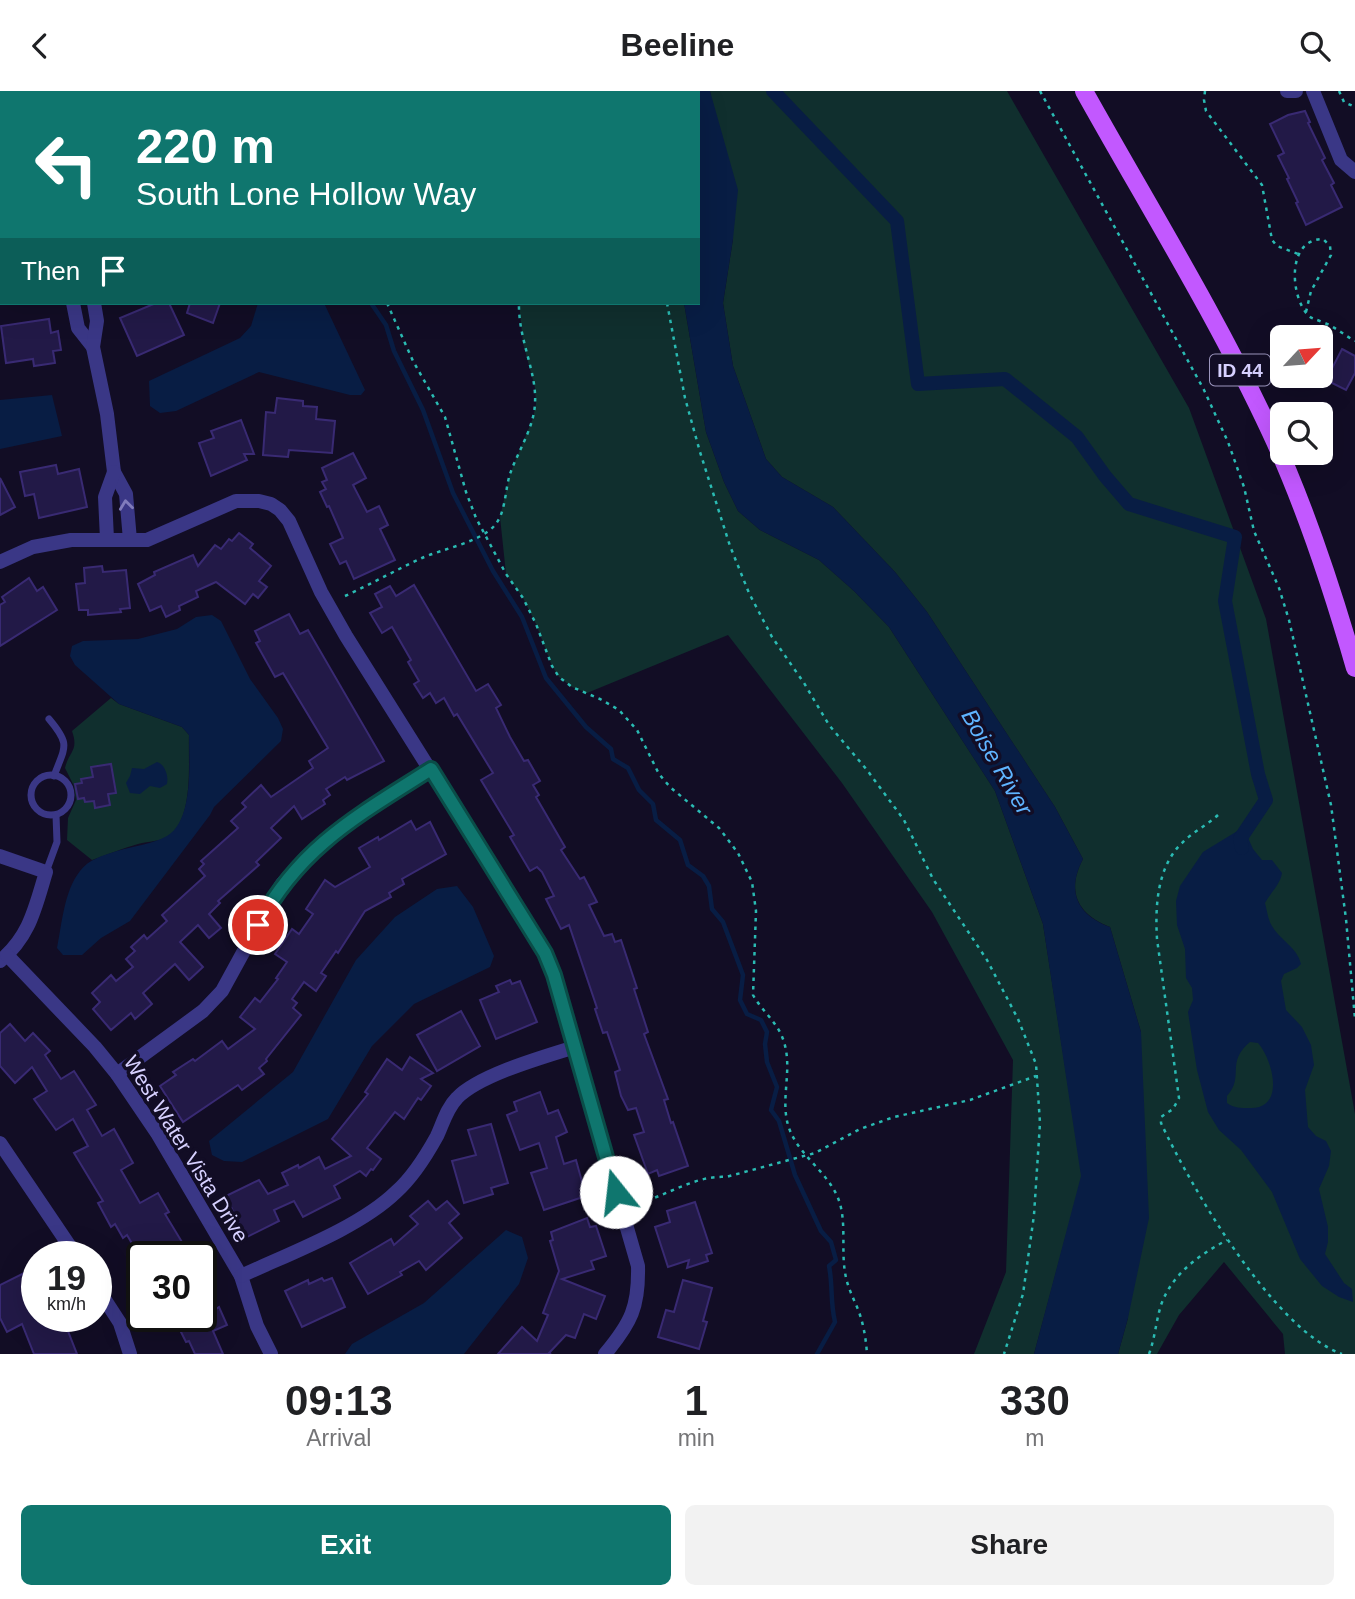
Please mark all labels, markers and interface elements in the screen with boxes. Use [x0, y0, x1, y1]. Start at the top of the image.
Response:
icon: back [21, 27, 59, 65]
text: Beeline [621, 27, 734, 63]
icon: search [1296, 27, 1334, 65]
icon: left [21, 119, 112, 210]
text: 220 m [136, 119, 275, 173]
text: South Lone Hollow Way [136, 176, 476, 212]
icon: arrive [94, 252, 132, 290]
text: Then [21, 256, 80, 286]
north arrow [1270, 325, 1334, 389]
map controls [1270, 325, 1333, 465]
road number: ID 44 [1210, 355, 1270, 385]
button: search [1270, 402, 1333, 465]
one-way arrow [119, 499, 134, 511]
water label: Boise River [956, 705, 1038, 821]
pin [228, 895, 288, 955]
icon: arrive [239, 906, 277, 944]
street label: West Water Vista Drive [120, 1051, 253, 1246]
position arrow [579, 1155, 653, 1229]
speed limit sign: 30 [126, 1241, 217, 1332]
text: 19 [47, 1258, 86, 1297]
text: km/h [47, 1294, 86, 1314]
text: 09:13 [285, 1377, 393, 1424]
text: 1 [684, 1377, 708, 1424]
text: 330 [1000, 1377, 1070, 1424]
text: Arrival [306, 1425, 371, 1451]
text: min [678, 1425, 715, 1451]
text: m [1025, 1425, 1044, 1451]
button: Exit [21, 1505, 671, 1585]
button: Share [685, 1505, 1334, 1585]

